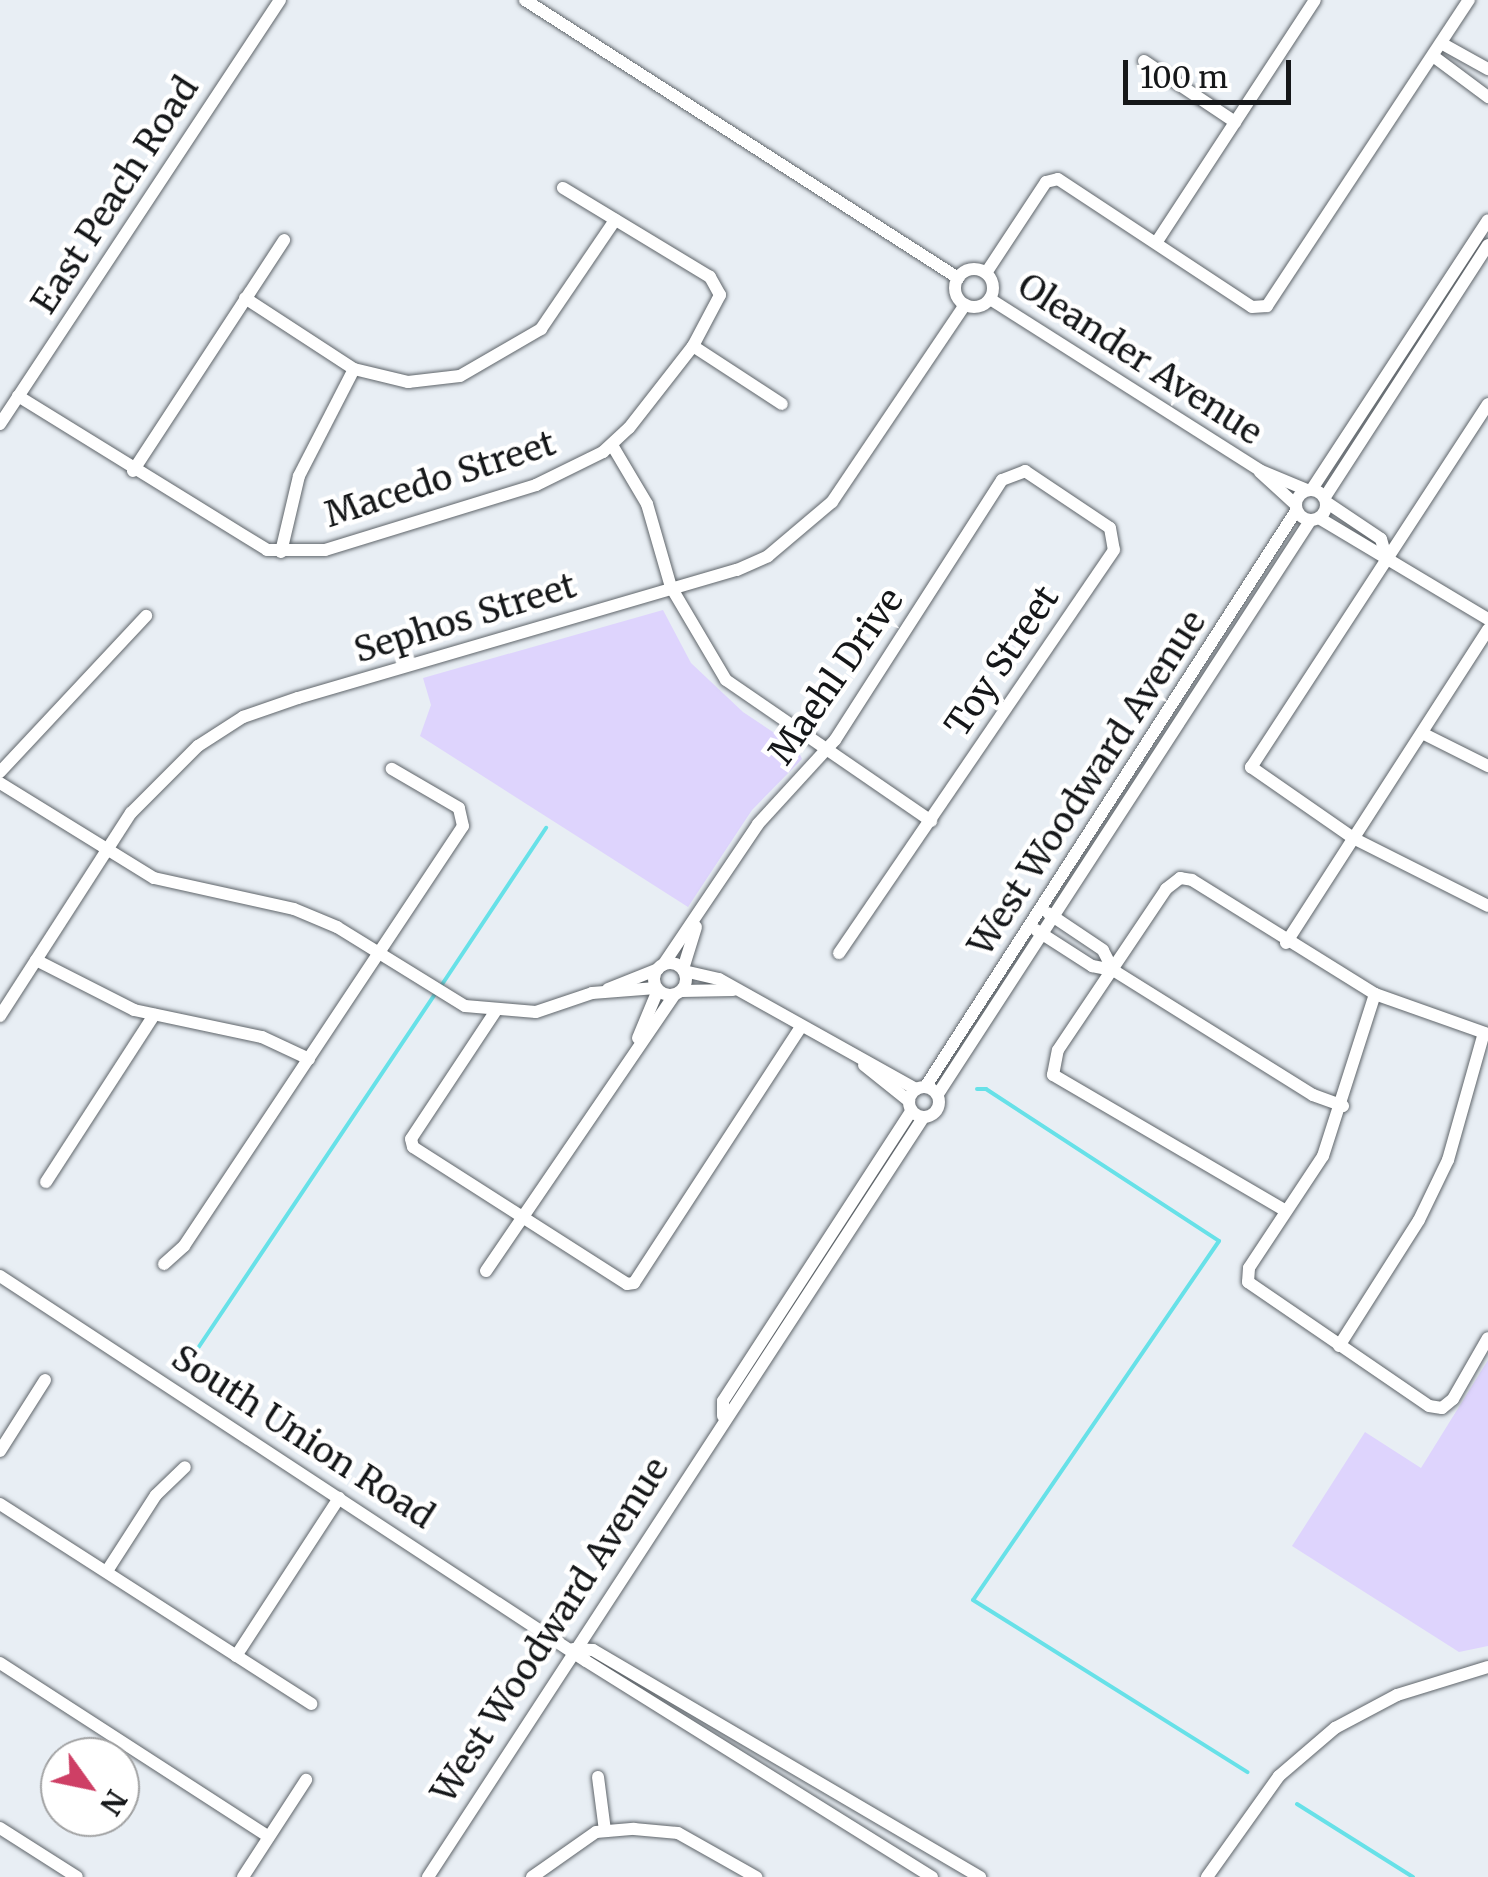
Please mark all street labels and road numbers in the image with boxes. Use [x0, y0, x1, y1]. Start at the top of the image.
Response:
street label: East Peach Road [23, 69, 207, 321]
street label: Oleander Avenue [1010, 264, 1270, 454]
street label: Macedo Street [319, 422, 561, 536]
street label: Sephos Street [349, 564, 581, 672]
street label: Toy Street [937, 578, 1067, 744]
street label: Maehl Drive [760, 580, 912, 772]
street label: West Woodward Avenue [960, 603, 1214, 963]
street label: South Union Road [164, 1336, 442, 1538]
street label: West Woodward Avenue [423, 1450, 677, 1810]

